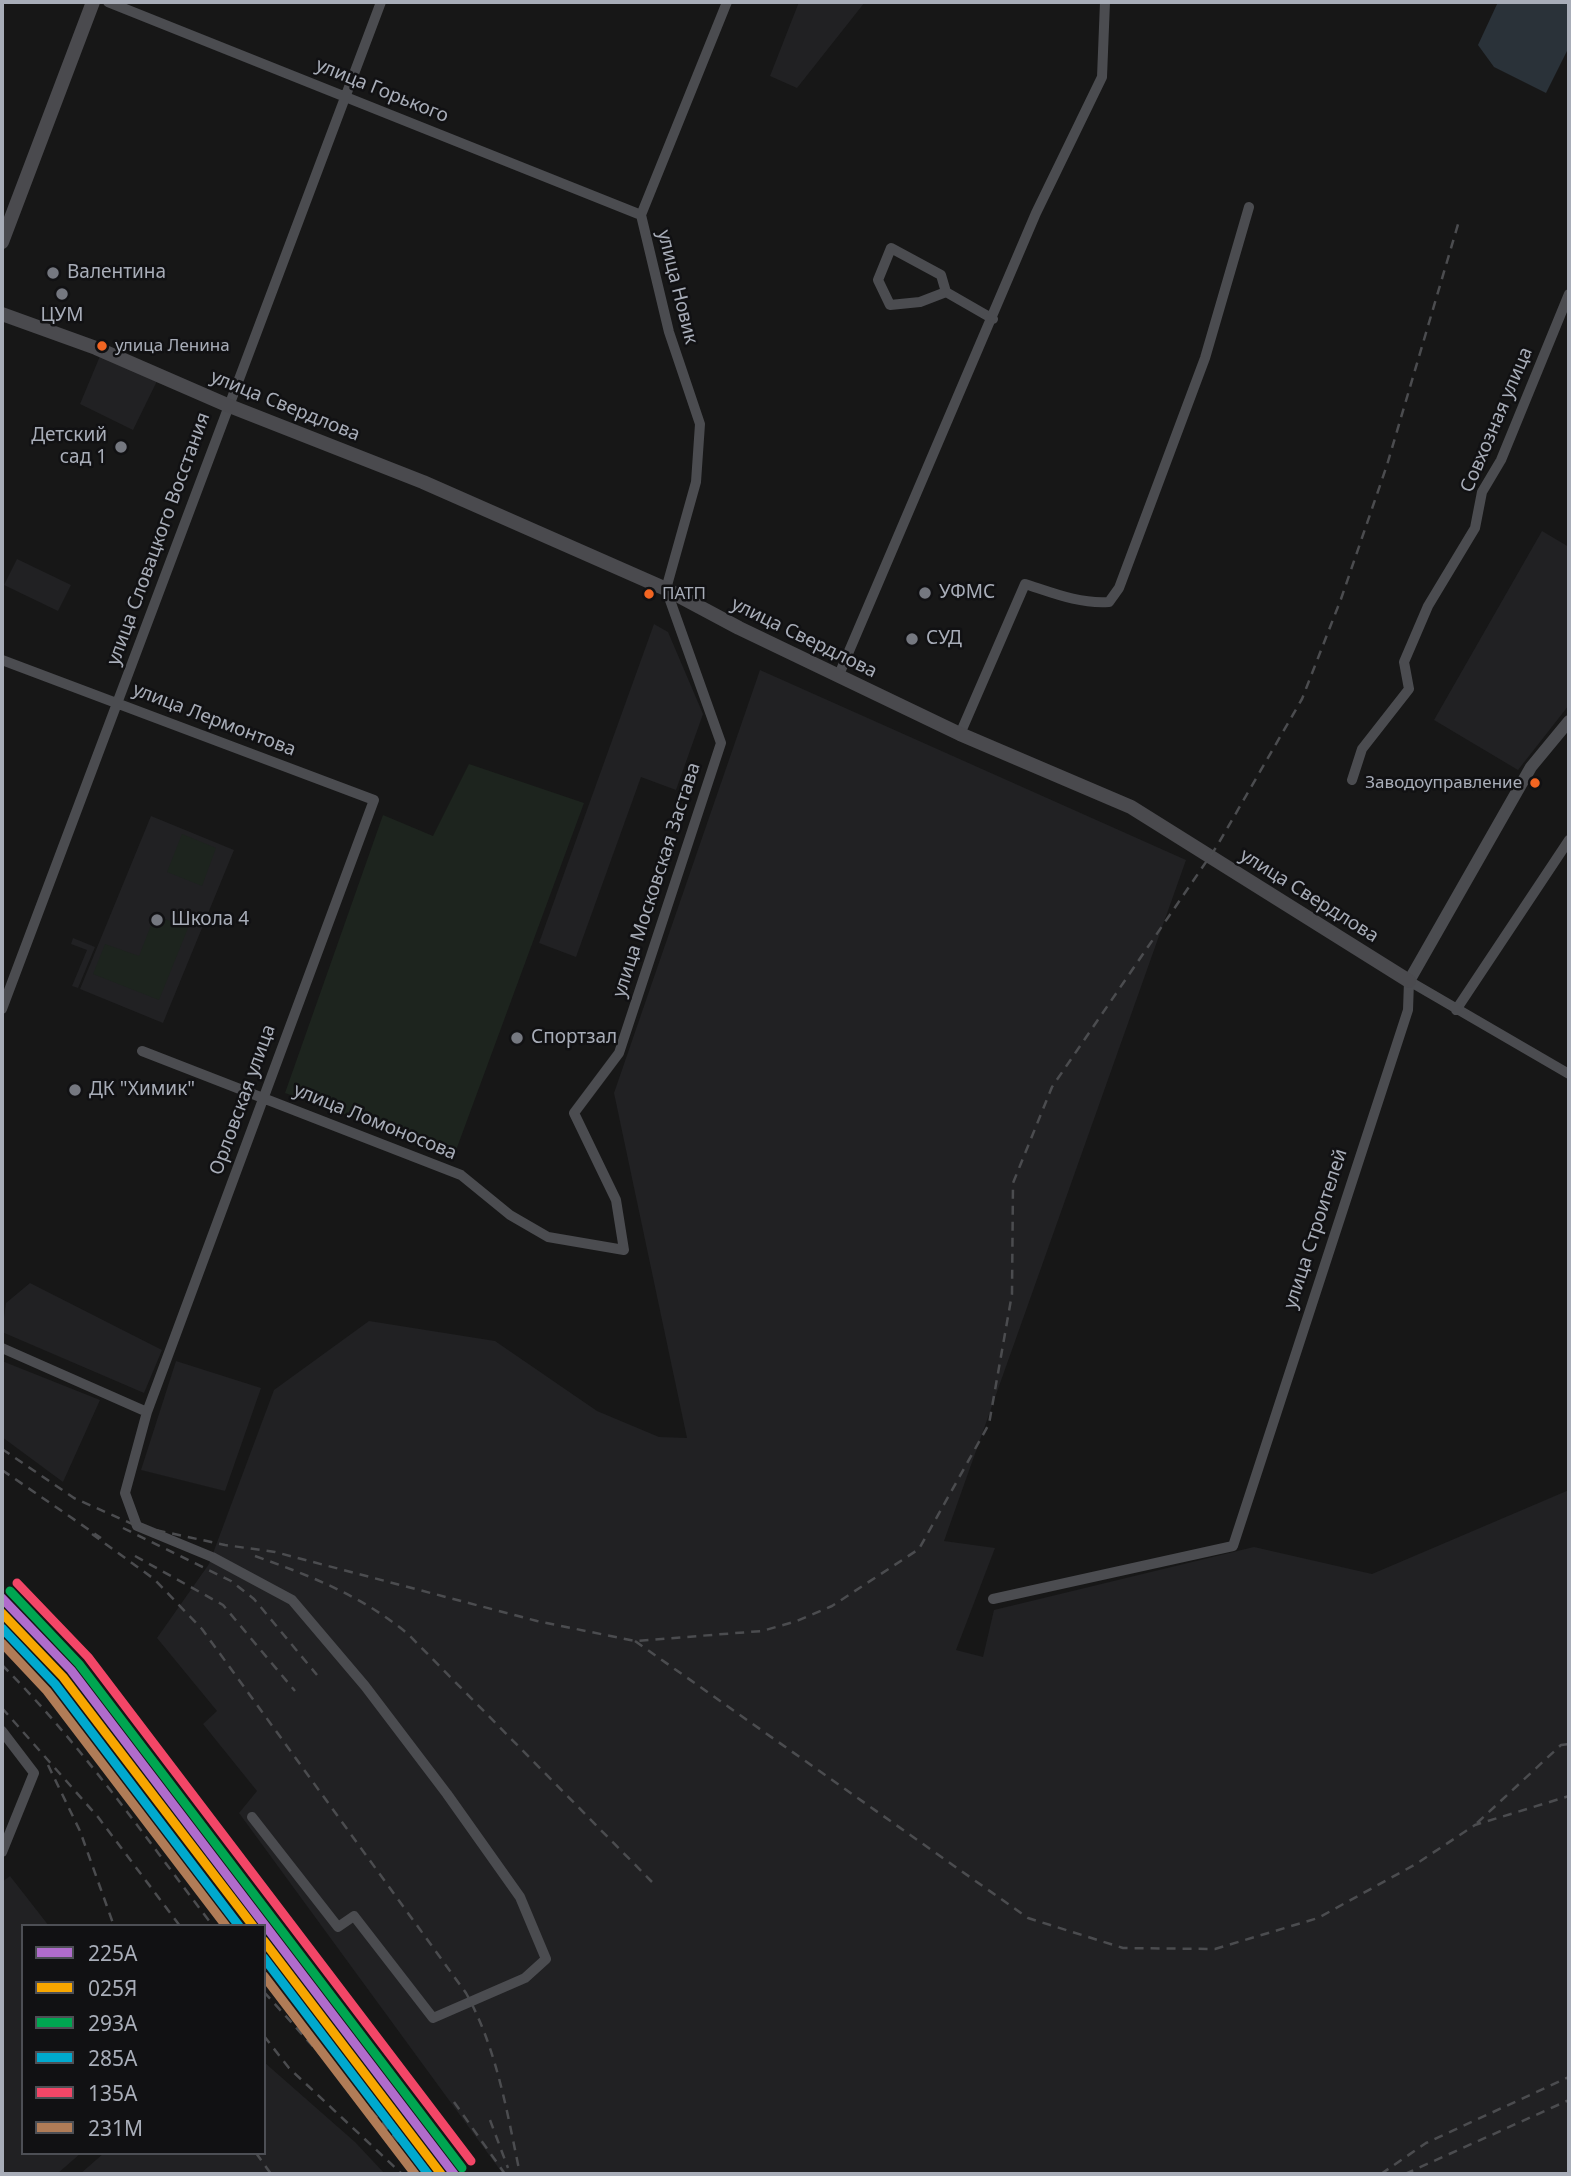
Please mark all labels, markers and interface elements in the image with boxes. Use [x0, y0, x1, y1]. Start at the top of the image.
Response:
street label: улица Горького [312, 54, 452, 128]
street label: улица Новик [652, 228, 702, 346]
place label: Валентина [67, 262, 166, 284]
marker: Валентина [45, 265, 61, 281]
marker: ЦУМ [54, 286, 70, 302]
place label: ЦУМ [41, 305, 83, 327]
place label: улица Ленина [115, 336, 230, 356]
marker: улица Ленина [95, 339, 109, 353]
street label: Совхозная улица [1456, 344, 1538, 496]
street label: улица Свердлова [207, 366, 363, 446]
street label: улица Словацкого Восстания [103, 409, 215, 669]
place label: Детский сад 1 [31, 425, 107, 469]
marker: Детский сад 1 [113, 439, 129, 455]
place label: УФМС [939, 582, 995, 604]
place label: ПАТП [662, 584, 706, 604]
marker: УФМС [917, 585, 933, 601]
marker: ПАТП [642, 587, 656, 601]
street label: улица Свердлова [727, 593, 881, 683]
place label: СУД [926, 628, 962, 650]
marker: СУД [904, 631, 920, 647]
street label: улица Лермонтова [129, 678, 299, 762]
street label: улица Московская Застава [608, 760, 706, 1000]
place label: Заводоуправление [1365, 773, 1522, 793]
marker: Заводоуправление [1528, 776, 1542, 790]
street label: улица Свердлова [1235, 844, 1383, 948]
place label: Школа 4 [171, 909, 249, 931]
marker: Школа 4 [149, 912, 165, 928]
street label: Орловская улица [205, 1022, 281, 1178]
place label: Спортзал [531, 1027, 617, 1049]
marker: Спортзал [509, 1030, 525, 1046]
place label: ДК "Химик" [89, 1079, 195, 1101]
street label: улица Ломоносова [290, 1079, 460, 1165]
marker: ДК "Химик" [67, 1082, 83, 1098]
street label: улица Строителей [1279, 1146, 1353, 1312]
legend [21, 1924, 266, 2155]
text: 225А [88, 1939, 137, 1967]
text: 025Я [88, 1974, 137, 2002]
text: 293А [88, 2009, 137, 2037]
text: 285А [88, 2044, 137, 2072]
text: 135А [88, 2079, 137, 2107]
text: 231М [88, 2114, 143, 2142]

